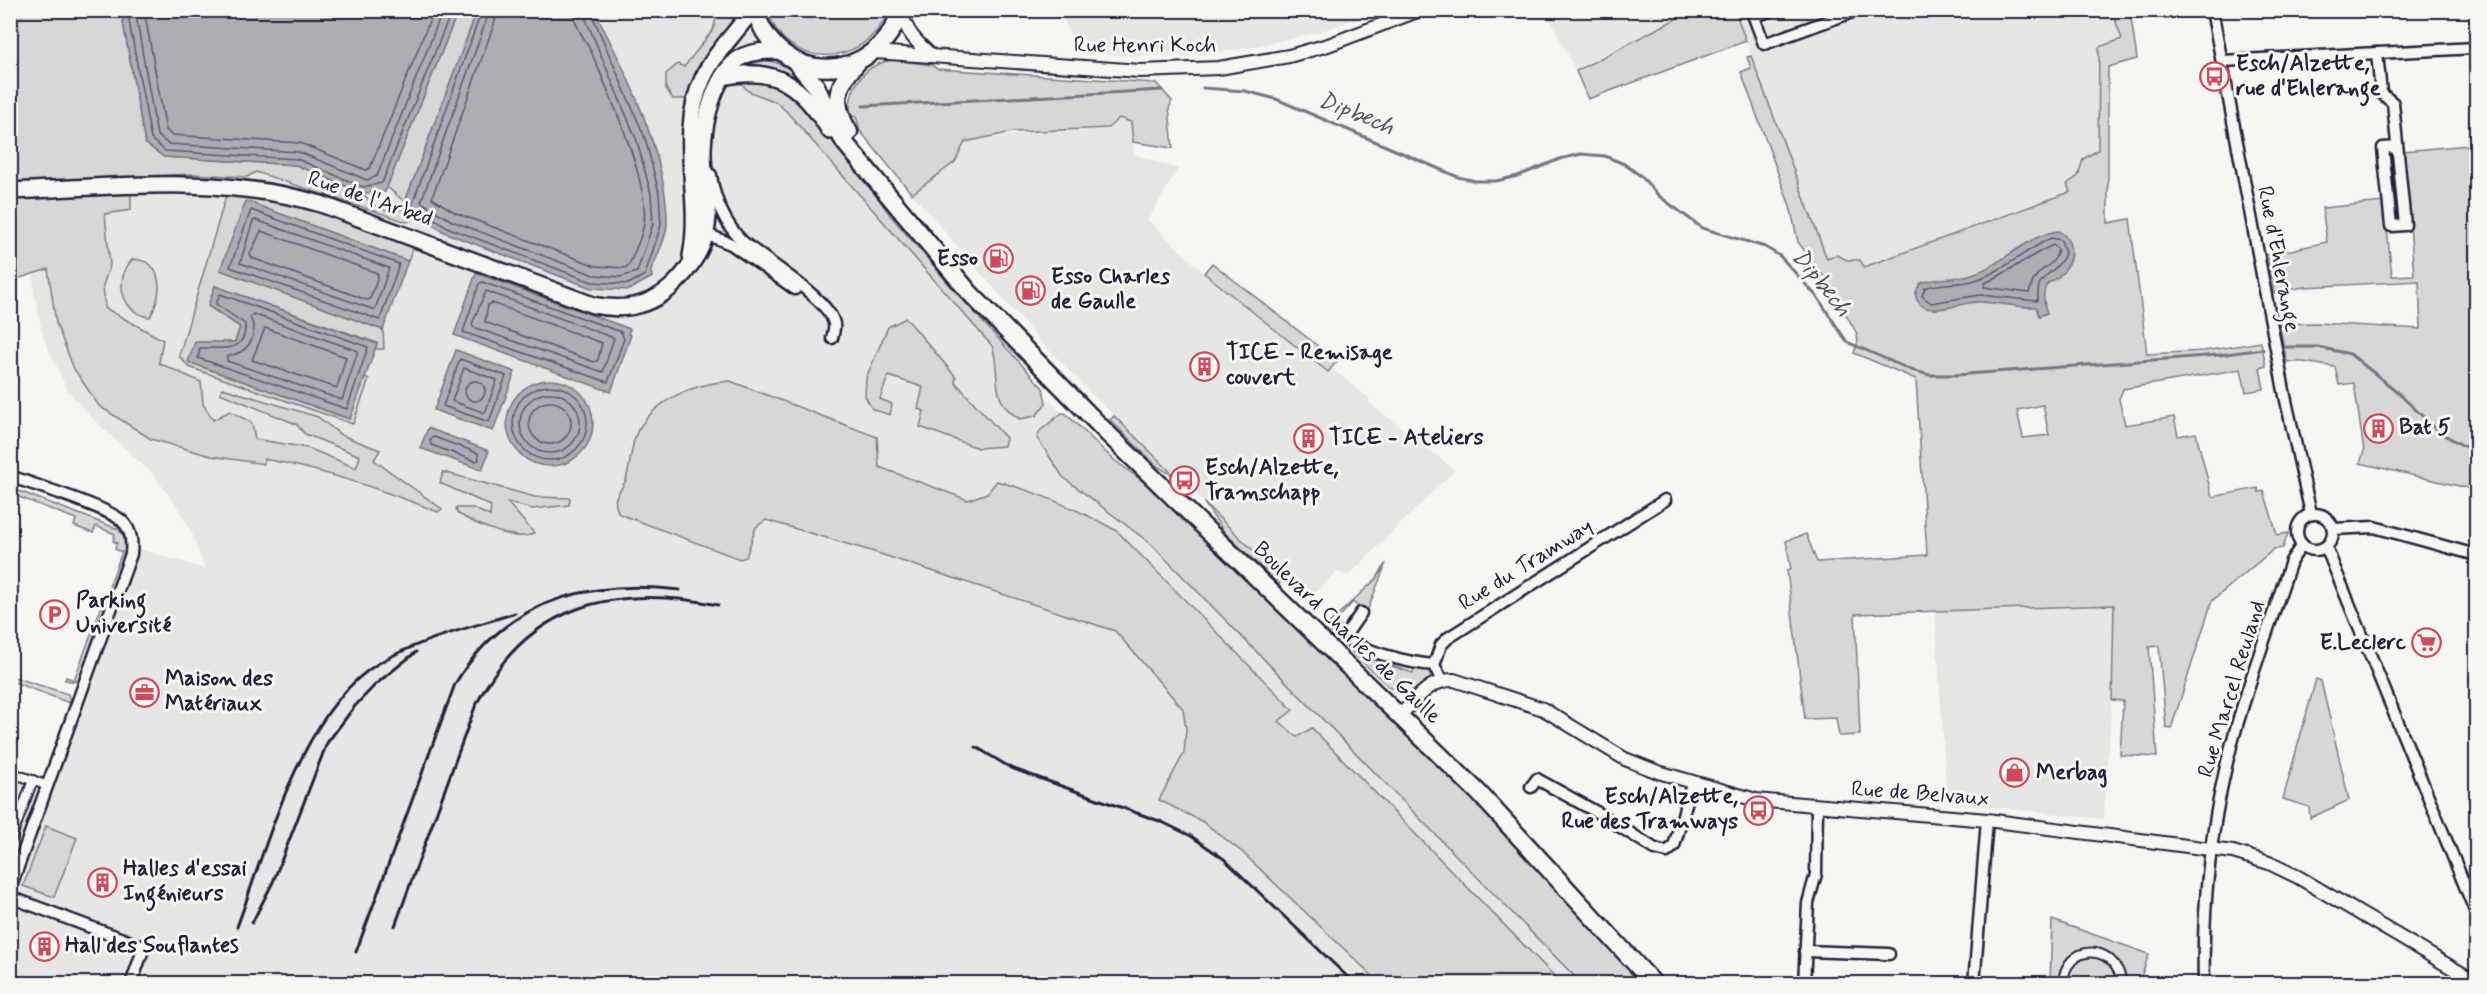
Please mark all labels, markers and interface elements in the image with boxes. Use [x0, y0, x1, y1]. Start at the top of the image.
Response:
street label: Rue Henri Koch [1074, 32, 1216, 60]
place label: Esch/Alzette, rue d'Ehlerange [2236, 50, 2381, 107]
bus stop icon: Esch/Alzette, rue d'Ehlerange [2199, 61, 2231, 93]
water label: Dipbech [1313, 85, 1399, 143]
street label: Rue de l'Arbed [304, 165, 436, 233]
street label: Rue d'Ehlerange [2247, 184, 2306, 335]
water label: Dipbech [1784, 242, 1858, 324]
fuel station icon: Esso [983, 243, 1015, 275]
place label: Esso [937, 245, 978, 273]
place label: Esso Charles de Gaulle [1051, 263, 1170, 316]
fuel station icon: Esso Charles de Gaulle [1014, 274, 1046, 306]
place label: TICE - Remisage couvert [1226, 339, 1393, 392]
building icon: TICE - Remisage couvert [1189, 350, 1221, 382]
building icon: Bat 5 [2362, 412, 2394, 444]
place label: Bat 5 [2399, 414, 2451, 442]
building icon: TICE - Ateliers [1292, 422, 1324, 454]
place label: TICE - Ateliers [1329, 424, 1484, 452]
place label: Esch/Alzette, Tramschapp [1205, 454, 1339, 507]
bus stop icon: Esch/Alzette, Tramschapp [1168, 465, 1200, 497]
street label: Rue du Tramway [1454, 513, 1598, 617]
street label: Boulevard Charles de Gaulle [1247, 536, 1447, 730]
place label: Parking Université [76, 587, 171, 640]
street label: Rue Marcel Reuland [2192, 597, 2272, 781]
parking icon: Parking Université [39, 598, 71, 630]
supermarket icon: E.Leclerc [2411, 627, 2443, 659]
place label: E.Leclerc [2320, 629, 2407, 657]
place label: Maison des Matériaux [165, 665, 273, 718]
office icon: Maison des Matériaux [128, 676, 160, 708]
shop icon: Merbag [1999, 757, 2031, 789]
place label: Merbag [2036, 759, 2107, 788]
street label: Rue de Belvaux [1850, 775, 1990, 813]
place label: Esch/Alzette, Rue des Tramways [1562, 783, 1738, 837]
bus stop icon: Esch/Alzette, Rue des Tramways [1743, 794, 1775, 826]
place label: Halles d'essai Ingénieurs [123, 855, 247, 912]
building icon: Halles d'essai Ingénieurs [86, 866, 118, 898]
building icon: Hall des Souflantes [28, 930, 60, 962]
place label: Hall des Souflantes [65, 932, 239, 960]

